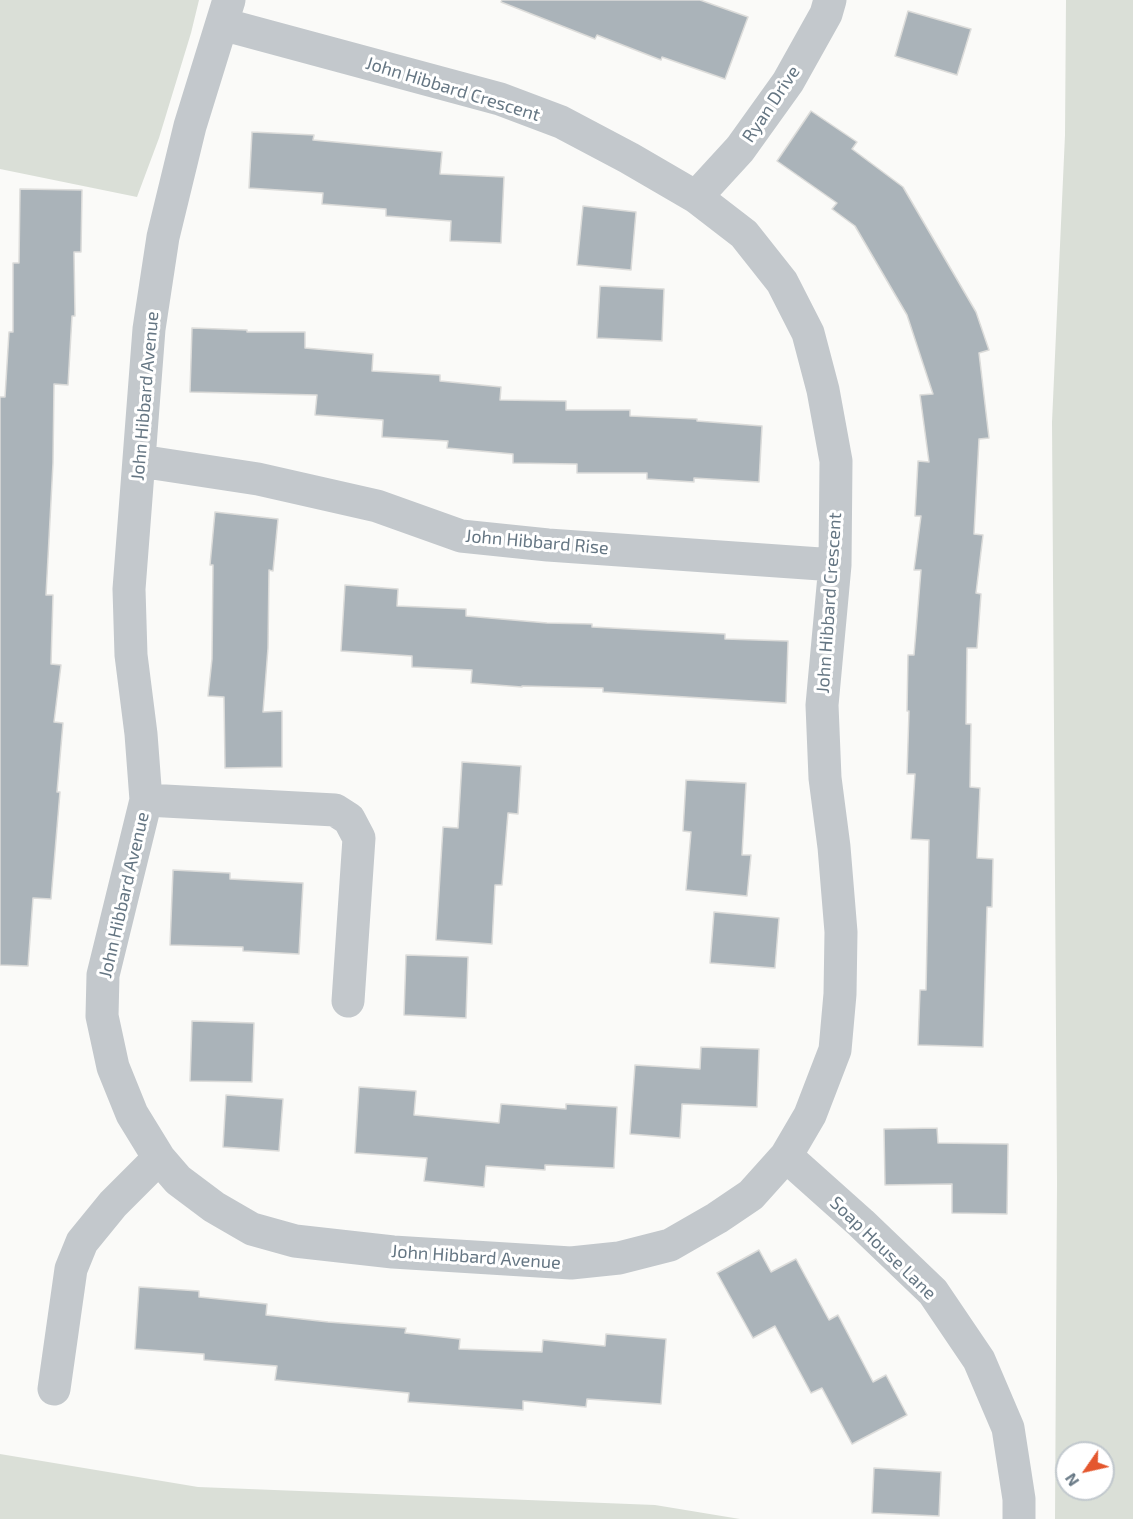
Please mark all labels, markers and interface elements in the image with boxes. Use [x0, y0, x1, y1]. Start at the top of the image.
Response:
street label: John Hibbard Crescent [363, 52, 543, 126]
street label: Ryan Drive [738, 62, 804, 146]
street label: John Hibbard Avenue [127, 310, 163, 482]
street label: John Hibbard Crescent [812, 512, 846, 694]
street label: John Hibbard Rise [464, 525, 610, 559]
street label: John Hibbard Avenue [94, 810, 154, 980]
street label: Soap House Lane [825, 1192, 941, 1304]
street label: John Hibbard Avenue [391, 1240, 561, 1274]
north arrow [1055, 1441, 1115, 1501]
text: N [1060, 1470, 1082, 1490]

